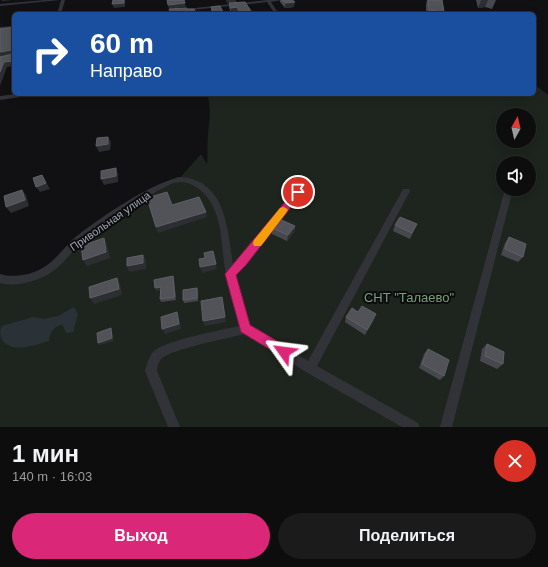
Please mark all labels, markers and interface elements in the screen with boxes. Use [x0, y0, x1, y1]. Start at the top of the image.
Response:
icon: right [24, 28, 76, 80]
text: 60 m [90, 28, 154, 59]
text: Направо [90, 61, 162, 81]
north arrow [496, 108, 536, 148]
map controls [496, 108, 536, 196]
button: sound [496, 156, 536, 196]
pin [281, 175, 315, 209]
icon: arrive [287, 181, 309, 203]
street label: Привольная улица [68, 188, 153, 253]
park label: СНТ "Талаево" [364, 290, 454, 305]
position arrow [263, 331, 305, 373]
text: 1 мин [12, 440, 79, 467]
button: close [494, 440, 536, 482]
text: 140 m · 16:03 [12, 469, 92, 484]
button: Выход [12, 513, 270, 559]
button: Поделиться [278, 513, 536, 559]

